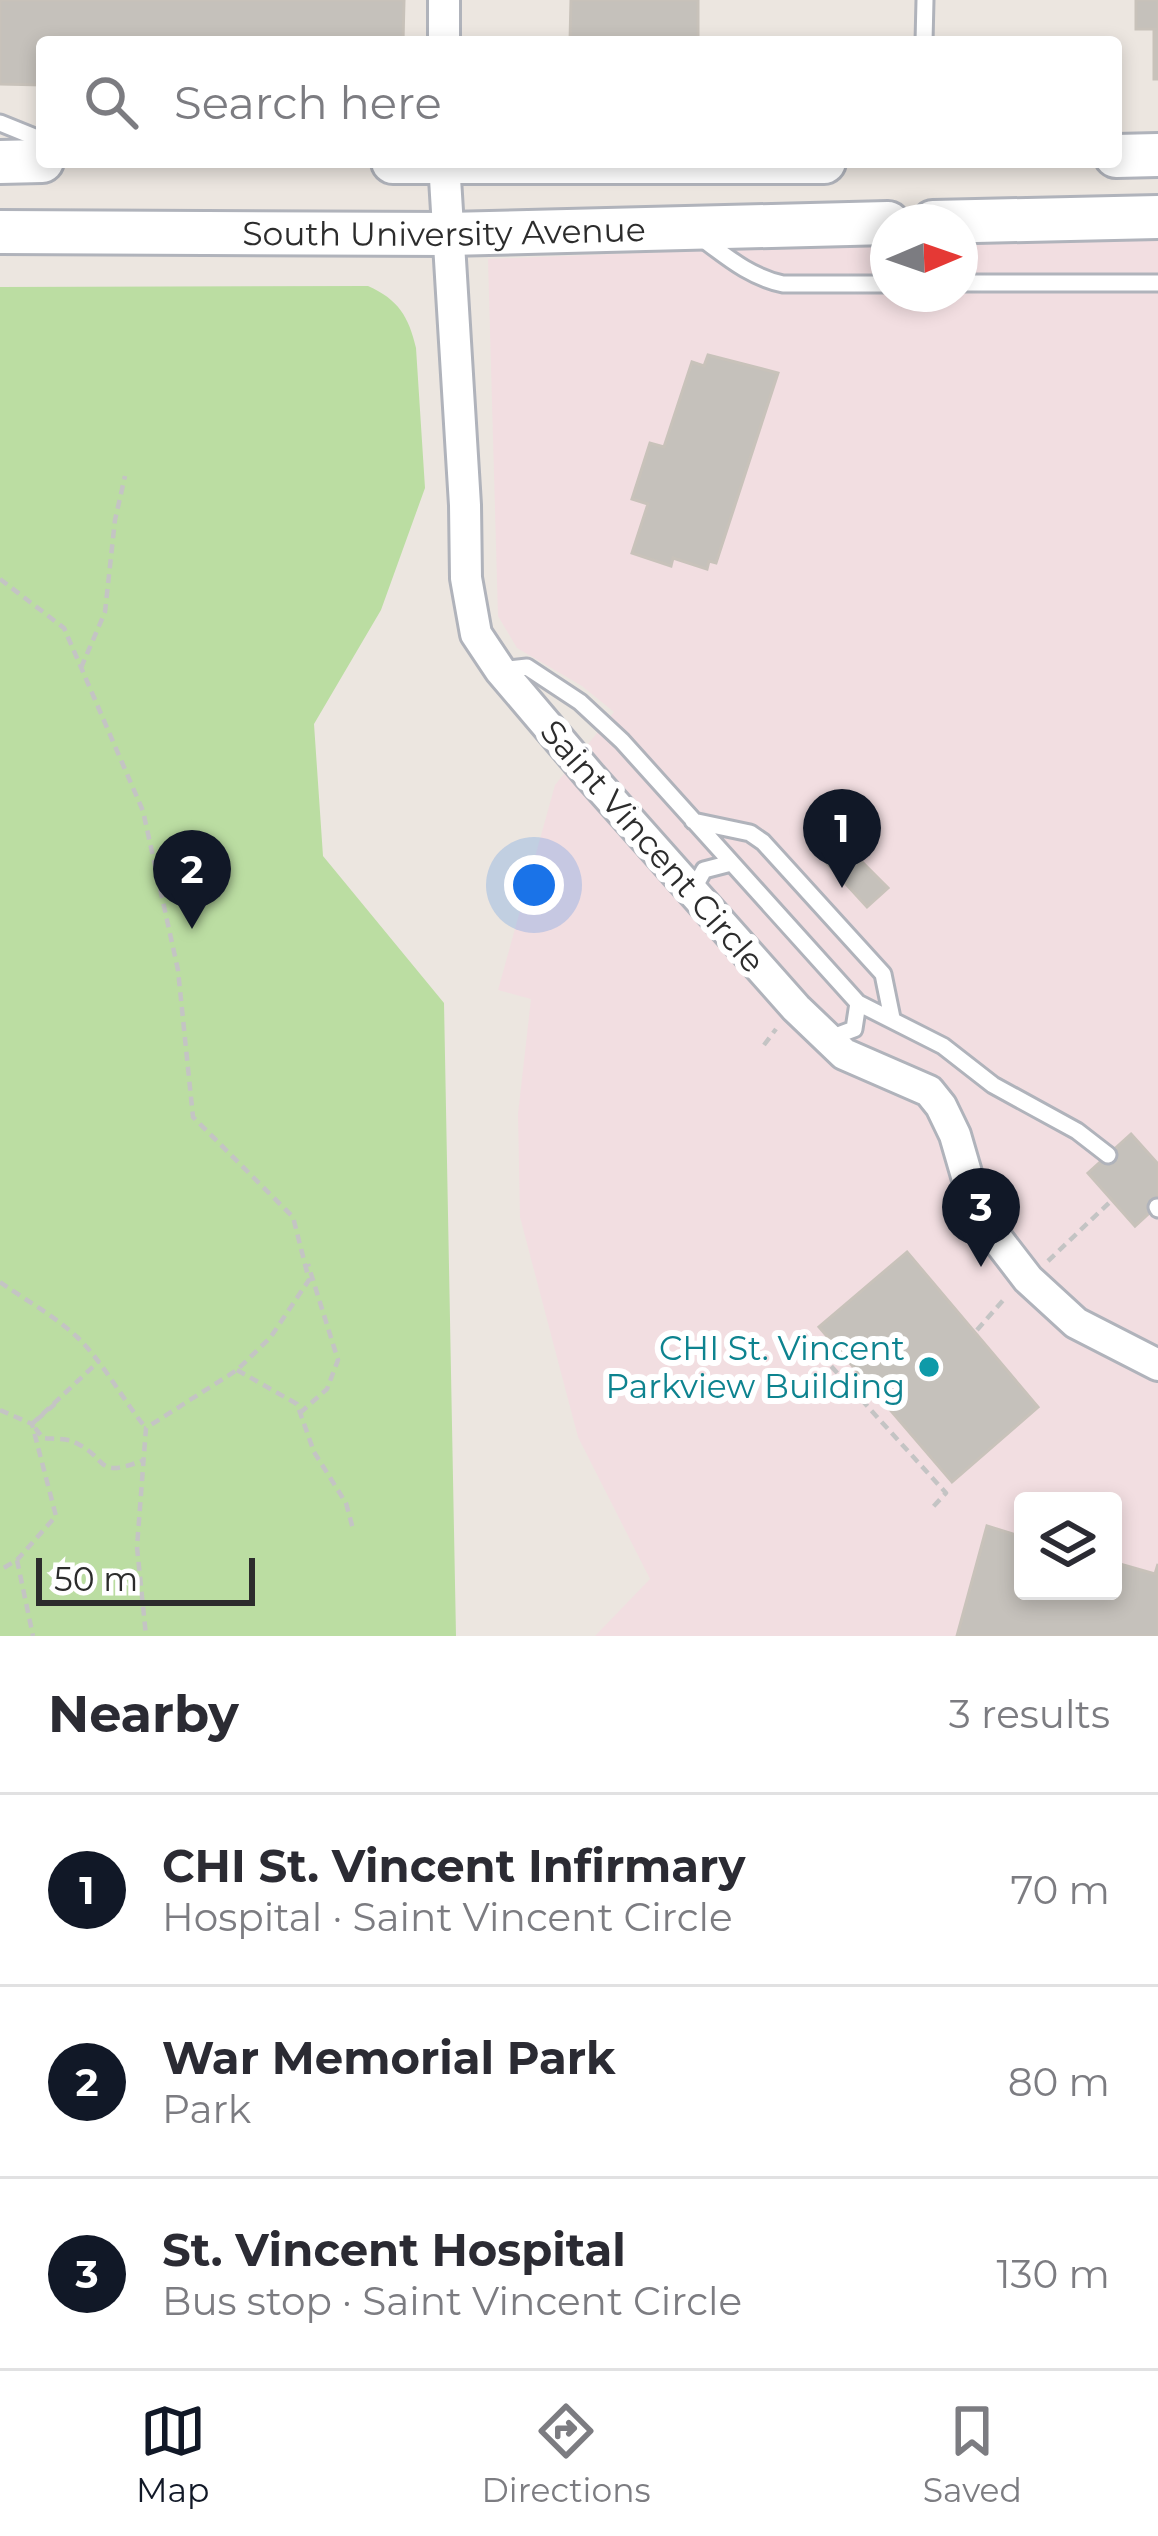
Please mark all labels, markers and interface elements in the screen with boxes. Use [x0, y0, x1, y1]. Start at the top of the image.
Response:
search box [36, 36, 1122, 168]
icon: search [78, 69, 144, 135]
text: Search here [174, 75, 442, 130]
north arrow [870, 204, 978, 312]
street label: South University Avenue [242, 209, 646, 254]
street label: Saint Vincent Circle [532, 712, 774, 980]
pin: 1 [803, 789, 881, 888]
pin: 2 [153, 830, 231, 929]
your location [504, 855, 564, 915]
pin: 3 [942, 1168, 1020, 1267]
place label: CHI St. Vincent Parkview Building [606, 1328, 905, 1406]
marker: CHI St. Vincent Parkview Building [916, 1354, 942, 1380]
map controls [1014, 1492, 1122, 1600]
button: layers [1014, 1492, 1122, 1600]
scale bar [36, 1552, 255, 1605]
text: 50 m [54, 1559, 138, 1599]
text: Nearby [48, 1683, 239, 1745]
text: 3 results [949, 1690, 1110, 1738]
text: CHI St. Vincent Infirmary [162, 1838, 745, 1893]
text: 1 [79, 1866, 95, 1914]
text: 70 m [1010, 1866, 1110, 1914]
text: Hospital · Saint Vincent Circle [162, 1893, 732, 1941]
text: War Memorial Park [162, 2030, 616, 2085]
text: 2 [75, 2058, 99, 2106]
text: 80 m [1008, 2058, 1110, 2106]
text: Park [162, 2085, 251, 2133]
text: St. Vincent Hospital [162, 2222, 626, 2277]
text: 3 [75, 2250, 99, 2298]
text: 130 m [997, 2250, 1110, 2298]
text: Bus stop · Saint Vincent Circle [162, 2277, 742, 2325]
tab: Map [136, 2398, 209, 2510]
tab: Directions [482, 2398, 651, 2510]
tab: Saved [923, 2398, 1022, 2510]

